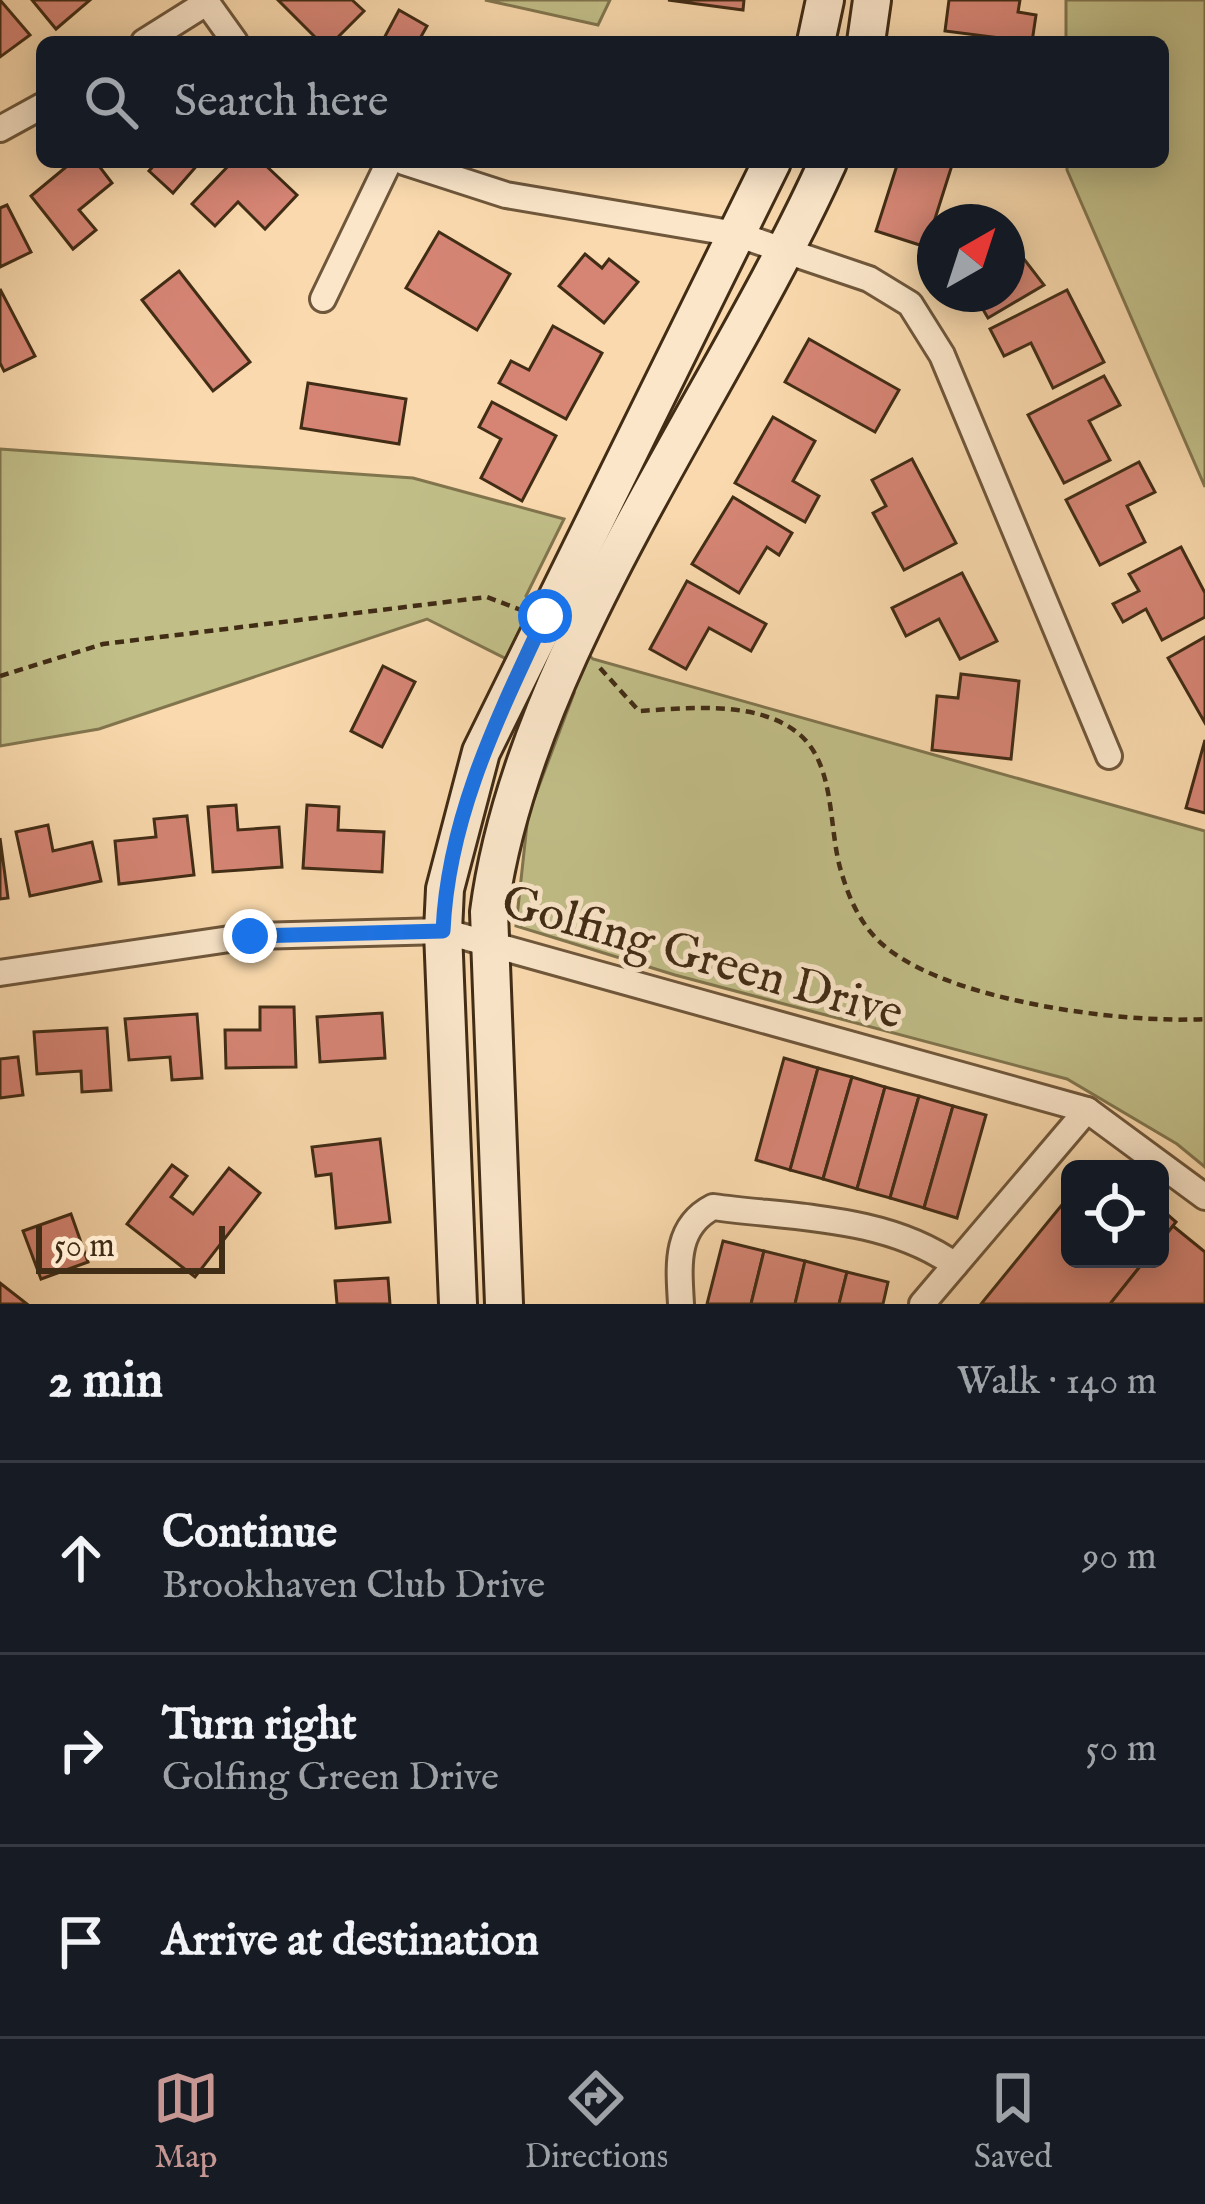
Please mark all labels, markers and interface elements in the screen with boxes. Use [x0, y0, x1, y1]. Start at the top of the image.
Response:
search box [36, 36, 1169, 168]
icon: search [78, 69, 144, 135]
text: Search here [174, 74, 388, 131]
north arrow [917, 204, 1025, 312]
route start [518, 589, 572, 643]
street label: Golfing Green Drive [494, 873, 910, 1045]
route end [223, 909, 277, 963]
map controls [1061, 1160, 1169, 1268]
button: locate [1061, 1160, 1169, 1268]
scale bar [36, 1220, 225, 1273]
text: 50 m [54, 1226, 115, 1268]
text: 2 min [48, 1350, 163, 1415]
text: Walk · 140 m [957, 1358, 1157, 1407]
text: Continue [162, 1505, 337, 1562]
icon: ahead [48, 1525, 114, 1591]
text: 90 m [1082, 1533, 1157, 1582]
text: Brookhaven Club Drive [162, 1562, 545, 1611]
text: Turn right [162, 1697, 357, 1754]
icon: right [48, 1717, 114, 1783]
text: 50 m [1085, 1725, 1157, 1774]
text: Golfing Green Drive [162, 1754, 499, 1803]
icon: arrive [48, 1909, 114, 1975]
text: Arrive at destination [162, 1913, 539, 1970]
tab: Map [153, 2065, 219, 2179]
tab: Directions [525, 2065, 668, 2179]
tab: Saved [974, 2065, 1052, 2179]

